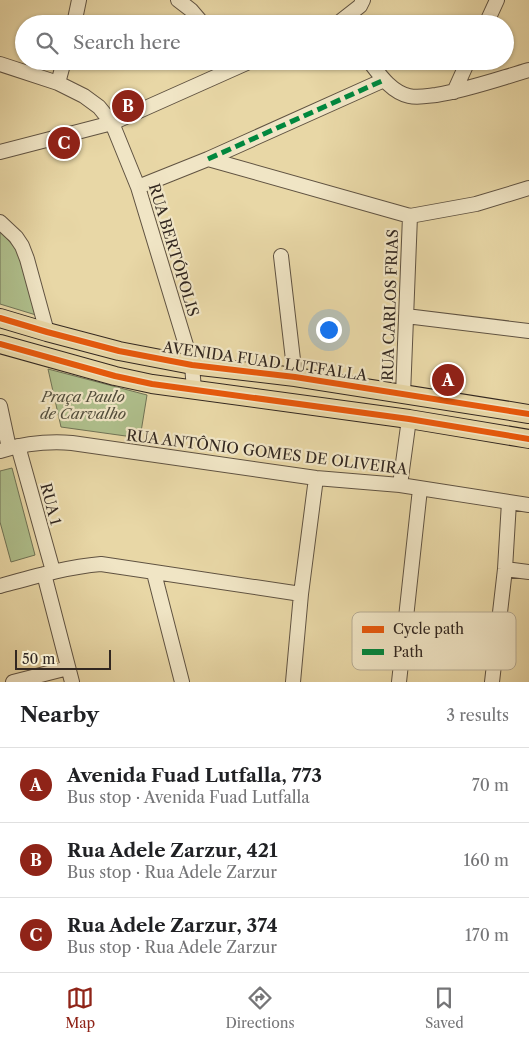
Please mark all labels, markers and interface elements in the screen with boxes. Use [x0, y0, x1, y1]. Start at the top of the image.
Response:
search box [15, 15, 514, 70]
icon: search [33, 29, 61, 57]
text: Search here [73, 31, 181, 54]
pin: B [112, 87, 144, 125]
pin: C [48, 124, 80, 162]
street label: RUA BERTÓPOLIS [145, 181, 203, 319]
street label: RUA CARLOS FRIAS [378, 229, 402, 381]
your location [316, 317, 342, 343]
street label: AVENIDA FUAD LUTFALLA [160, 337, 370, 385]
pin: A [432, 361, 464, 399]
park label: Praça Paulo de Carvalho [40, 387, 126, 423]
street label: RUA ANTÔNIO GOMES DE OLIVEIRA [125, 425, 409, 479]
street label: RUA 1 [36, 481, 66, 528]
legend [352, 612, 516, 670]
text: Cycle path [393, 620, 464, 638]
text: Path [393, 643, 423, 661]
scale bar [15, 647, 111, 670]
text: 50 m [22, 650, 55, 668]
text: Nearby [20, 702, 99, 727]
text: 3 results [446, 705, 509, 725]
text: Avenida Fuad Lutfalla, 773 [67, 764, 322, 787]
text: A [30, 775, 42, 795]
text: 70 m [472, 775, 509, 795]
text: Bus stop · Avenida Fuad Lutfalla [67, 787, 310, 807]
text: Rua Adele Zarzur, 421 [67, 839, 278, 862]
text: B [30, 850, 42, 870]
text: 160 m [464, 850, 509, 870]
text: Bus stop · Rua Adele Zarzur [67, 862, 277, 882]
text: Rua Adele Zarzur, 374 [67, 914, 278, 937]
text: C [30, 925, 42, 945]
text: 170 m [465, 925, 509, 945]
text: Bus stop · Rua Adele Zarzur [67, 937, 277, 957]
tab: Map [65, 984, 95, 1032]
tab: Directions [225, 984, 295, 1032]
tab: Saved [425, 984, 464, 1032]

